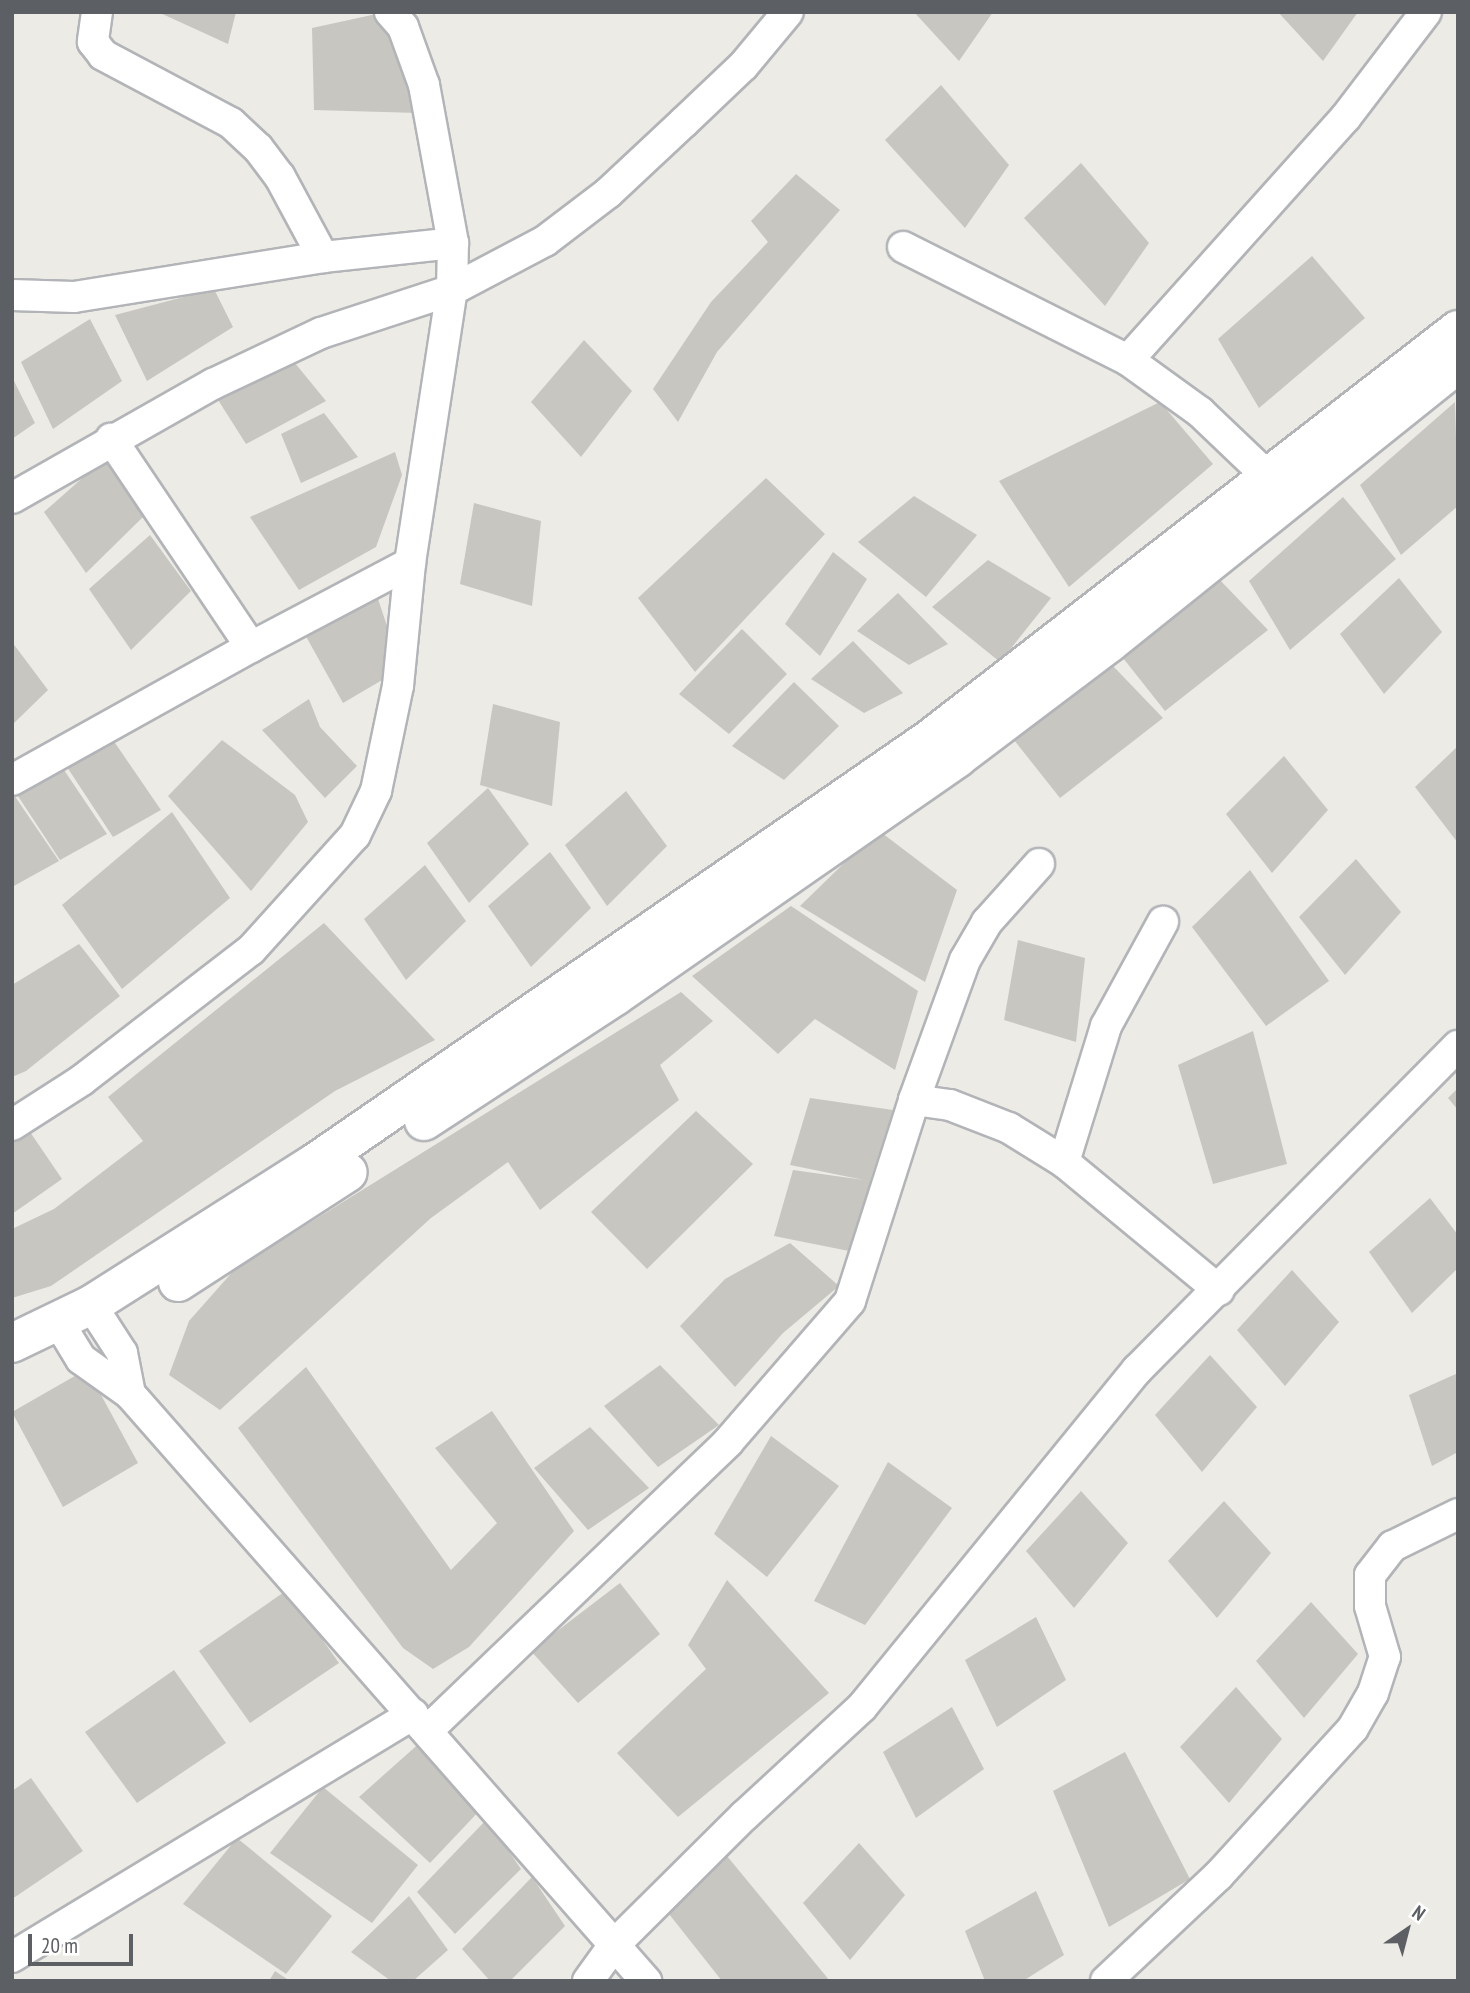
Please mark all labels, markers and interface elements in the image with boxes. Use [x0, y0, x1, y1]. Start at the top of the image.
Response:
north arrow [1372, 1895, 1442, 1965]
text: N [1408, 1900, 1430, 1926]
scale bar [32, 1920, 136, 1964]
text: 20 m [41, 1932, 78, 1959]

